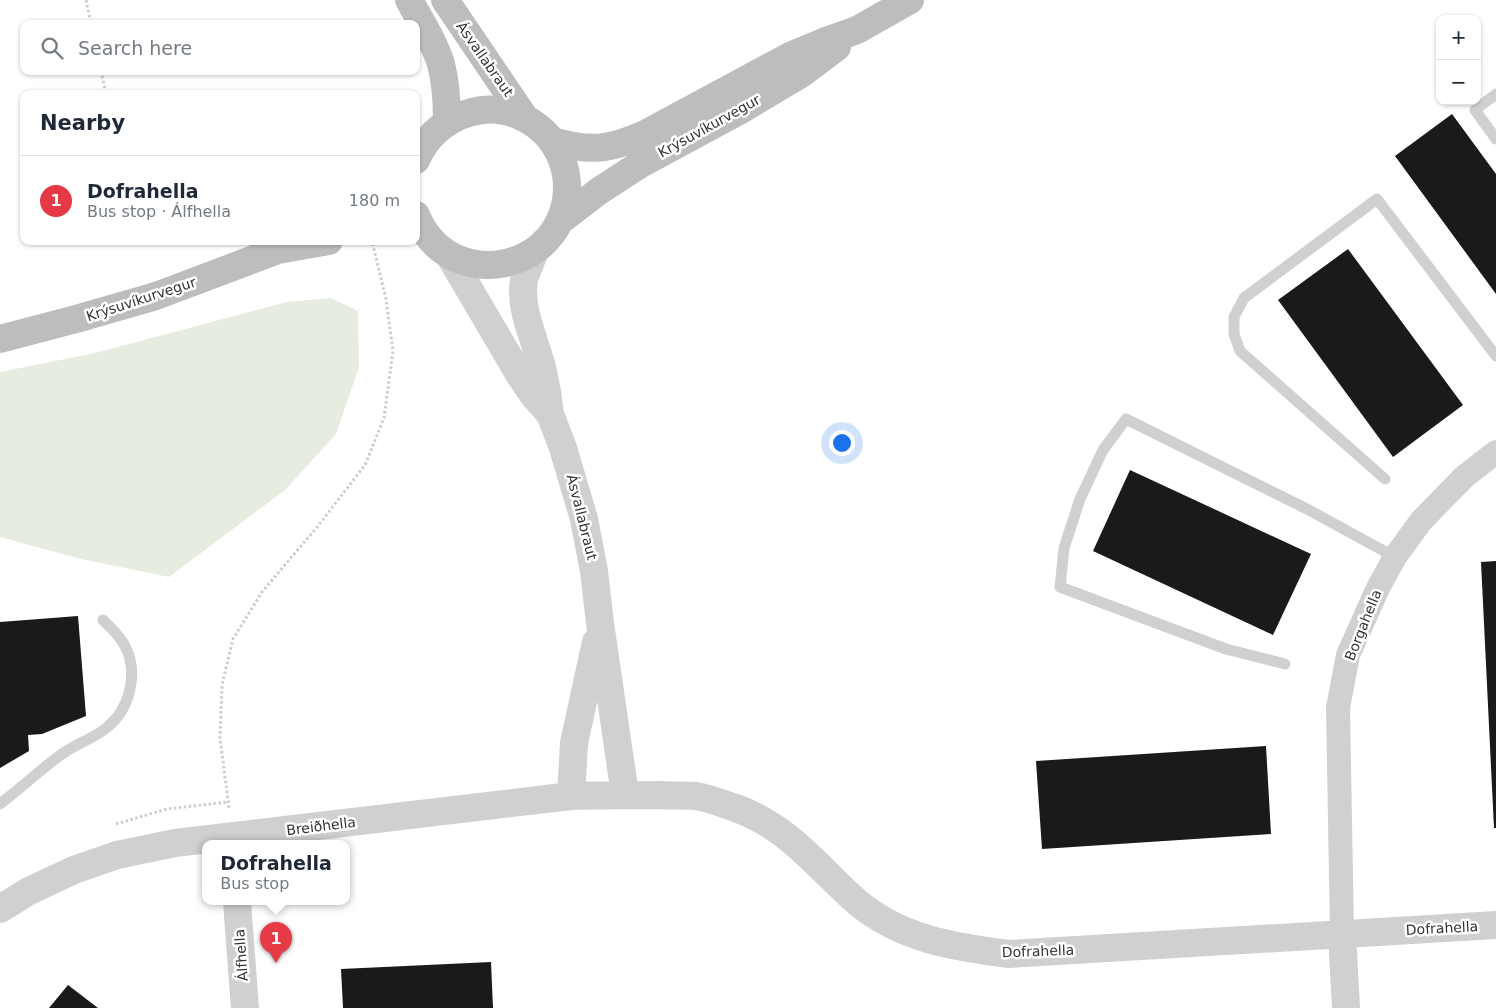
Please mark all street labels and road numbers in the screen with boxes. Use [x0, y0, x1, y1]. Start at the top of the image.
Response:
street label: Ásvallabraut [453, 18, 517, 100]
street label: Krýsuvíkurvegur [655, 91, 763, 161]
street label: Krýsuvíkurvegur [84, 274, 198, 324]
street label: Ásvallabraut [564, 473, 600, 562]
street label: Borgahella [1342, 587, 1384, 663]
street label: Breiðhella [285, 814, 357, 838]
street label: Dofrahella [1405, 918, 1479, 938]
street label: Álfhella [231, 928, 251, 982]
street label: Dofrahella [1002, 942, 1074, 960]

